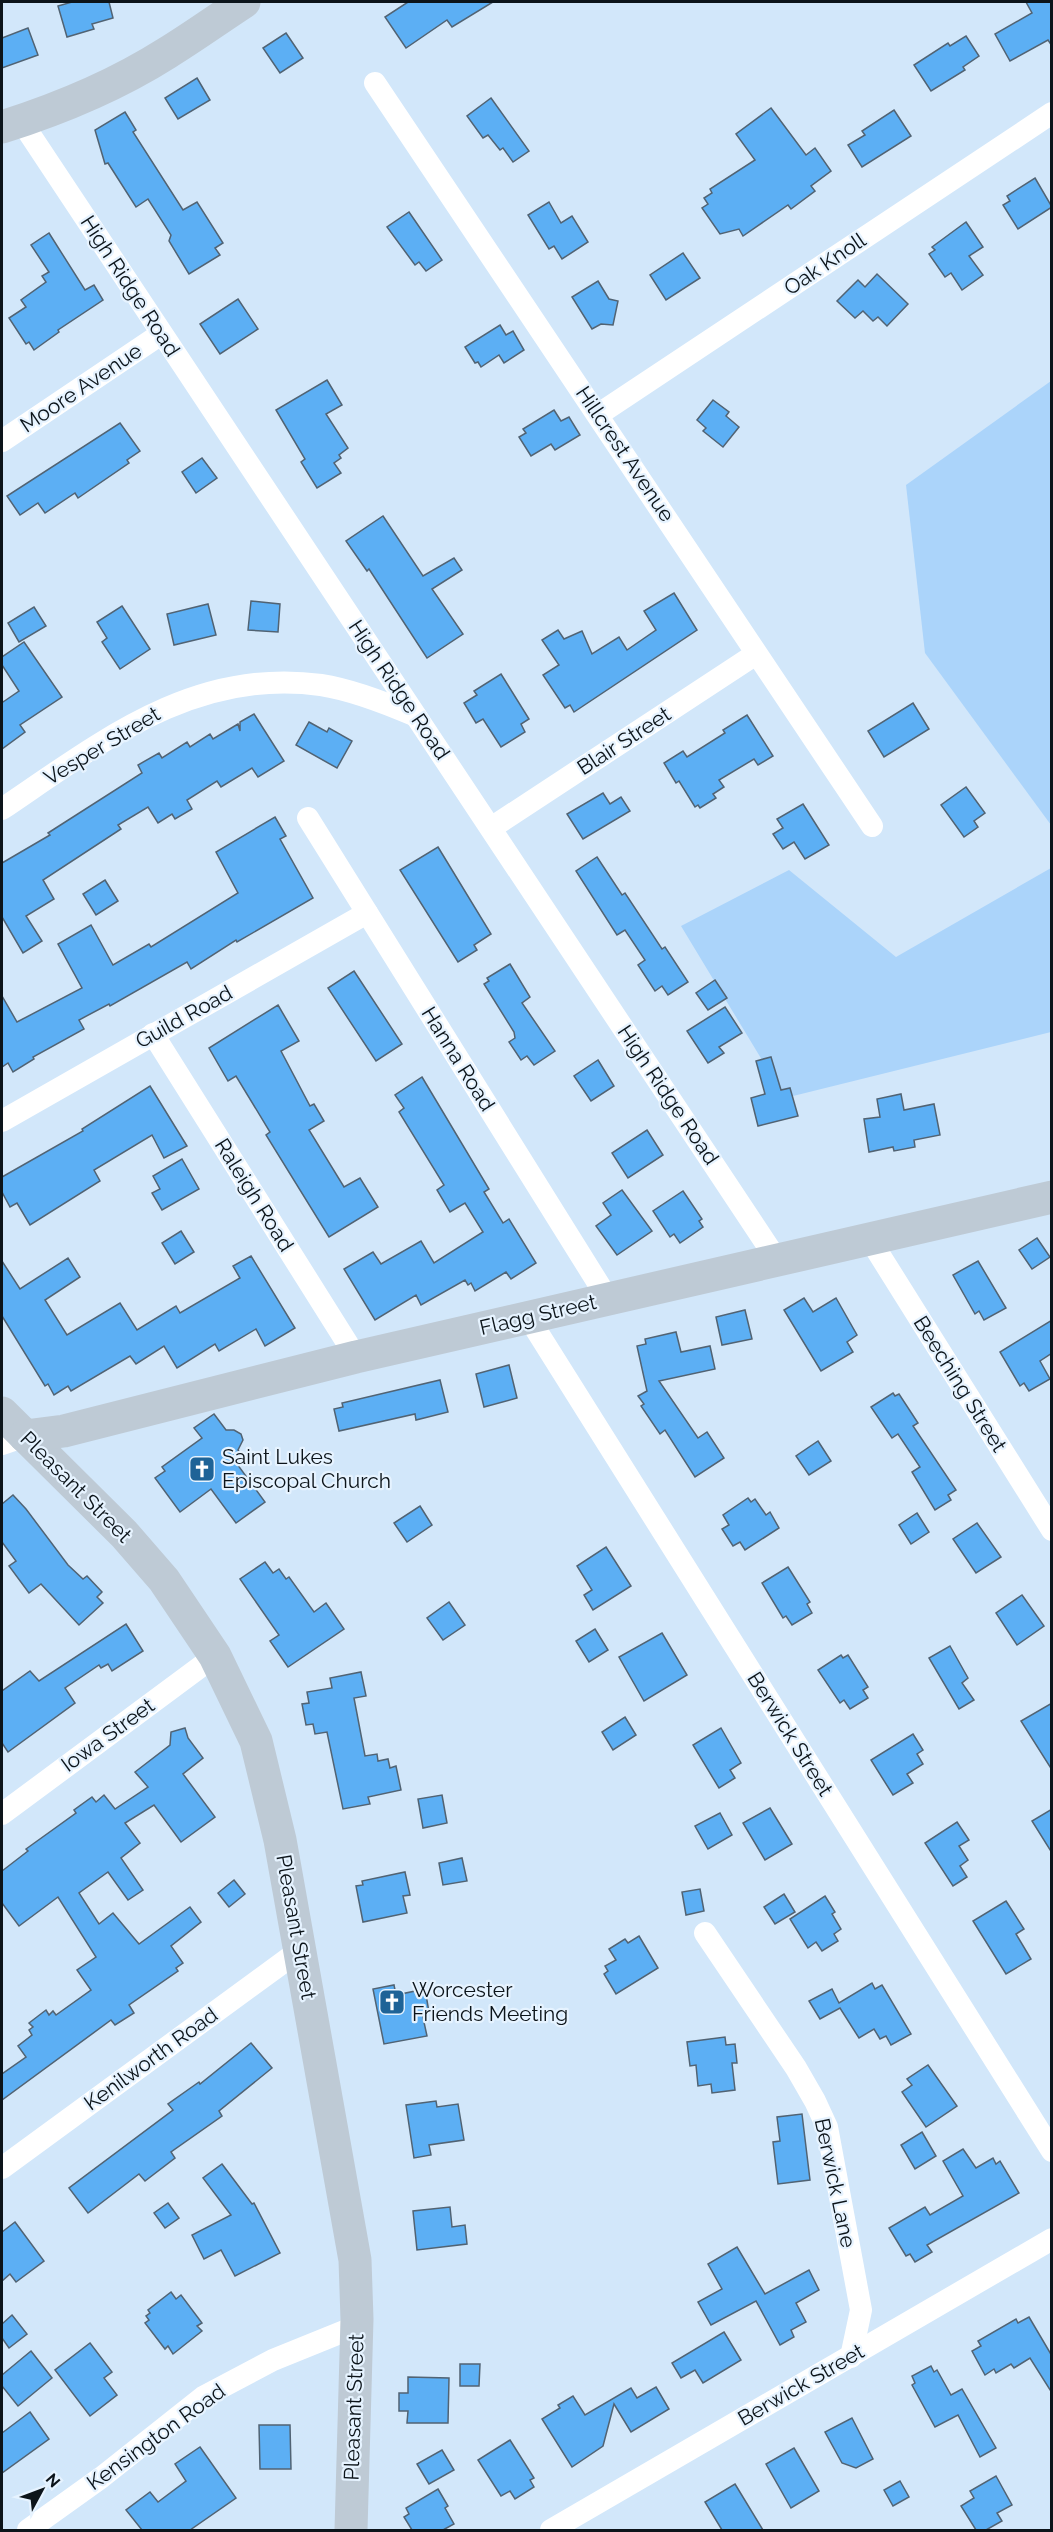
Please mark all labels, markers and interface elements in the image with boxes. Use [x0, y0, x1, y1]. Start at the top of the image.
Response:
street label: High Ridge Road [76, 211, 185, 361]
street label: Oak Knoll [779, 227, 871, 300]
street label: Moore Avenue [15, 338, 146, 437]
street label: Hillcrest Avenue [571, 381, 680, 526]
street label: High Ridge Road [343, 615, 455, 764]
street label: Vesper Street [39, 701, 164, 790]
street label: Blair Street [572, 701, 675, 780]
street label: Guild Road [131, 980, 236, 1053]
street label: Hanna Road [416, 1002, 500, 1116]
street label: High Ridge Road [612, 1020, 724, 1169]
street label: Raleigh Road [210, 1134, 299, 1256]
street label: Flagg Street [477, 1289, 599, 1340]
street label: Beeching Street [909, 1311, 1012, 1456]
street label: Pleasant Street [16, 1426, 137, 1547]
place label: Saint Lukes Episcopal Church [222, 1444, 391, 1493]
church icon: Saint Lukes Episcopal Church [187, 1454, 217, 1484]
street label: Berwick Street [742, 1667, 839, 1800]
street label: Iowa Street [56, 1692, 159, 1777]
street label: Pleasant Street [271, 1852, 322, 2001]
place label: Worcester Friends Meeting [412, 1977, 568, 2026]
church icon: Worcester Friends Meeting [377, 1987, 407, 2017]
street label: Kenilworth Road [79, 2002, 222, 2115]
street label: Berwick Lane [810, 2116, 861, 2250]
street label: Pleasant Street [338, 2333, 369, 2481]
street label: Berwick Street [733, 2338, 868, 2431]
street label: Kensington Road [82, 2378, 230, 2495]
north arrow [12, 2460, 72, 2520]
text: N [42, 2470, 64, 2491]

